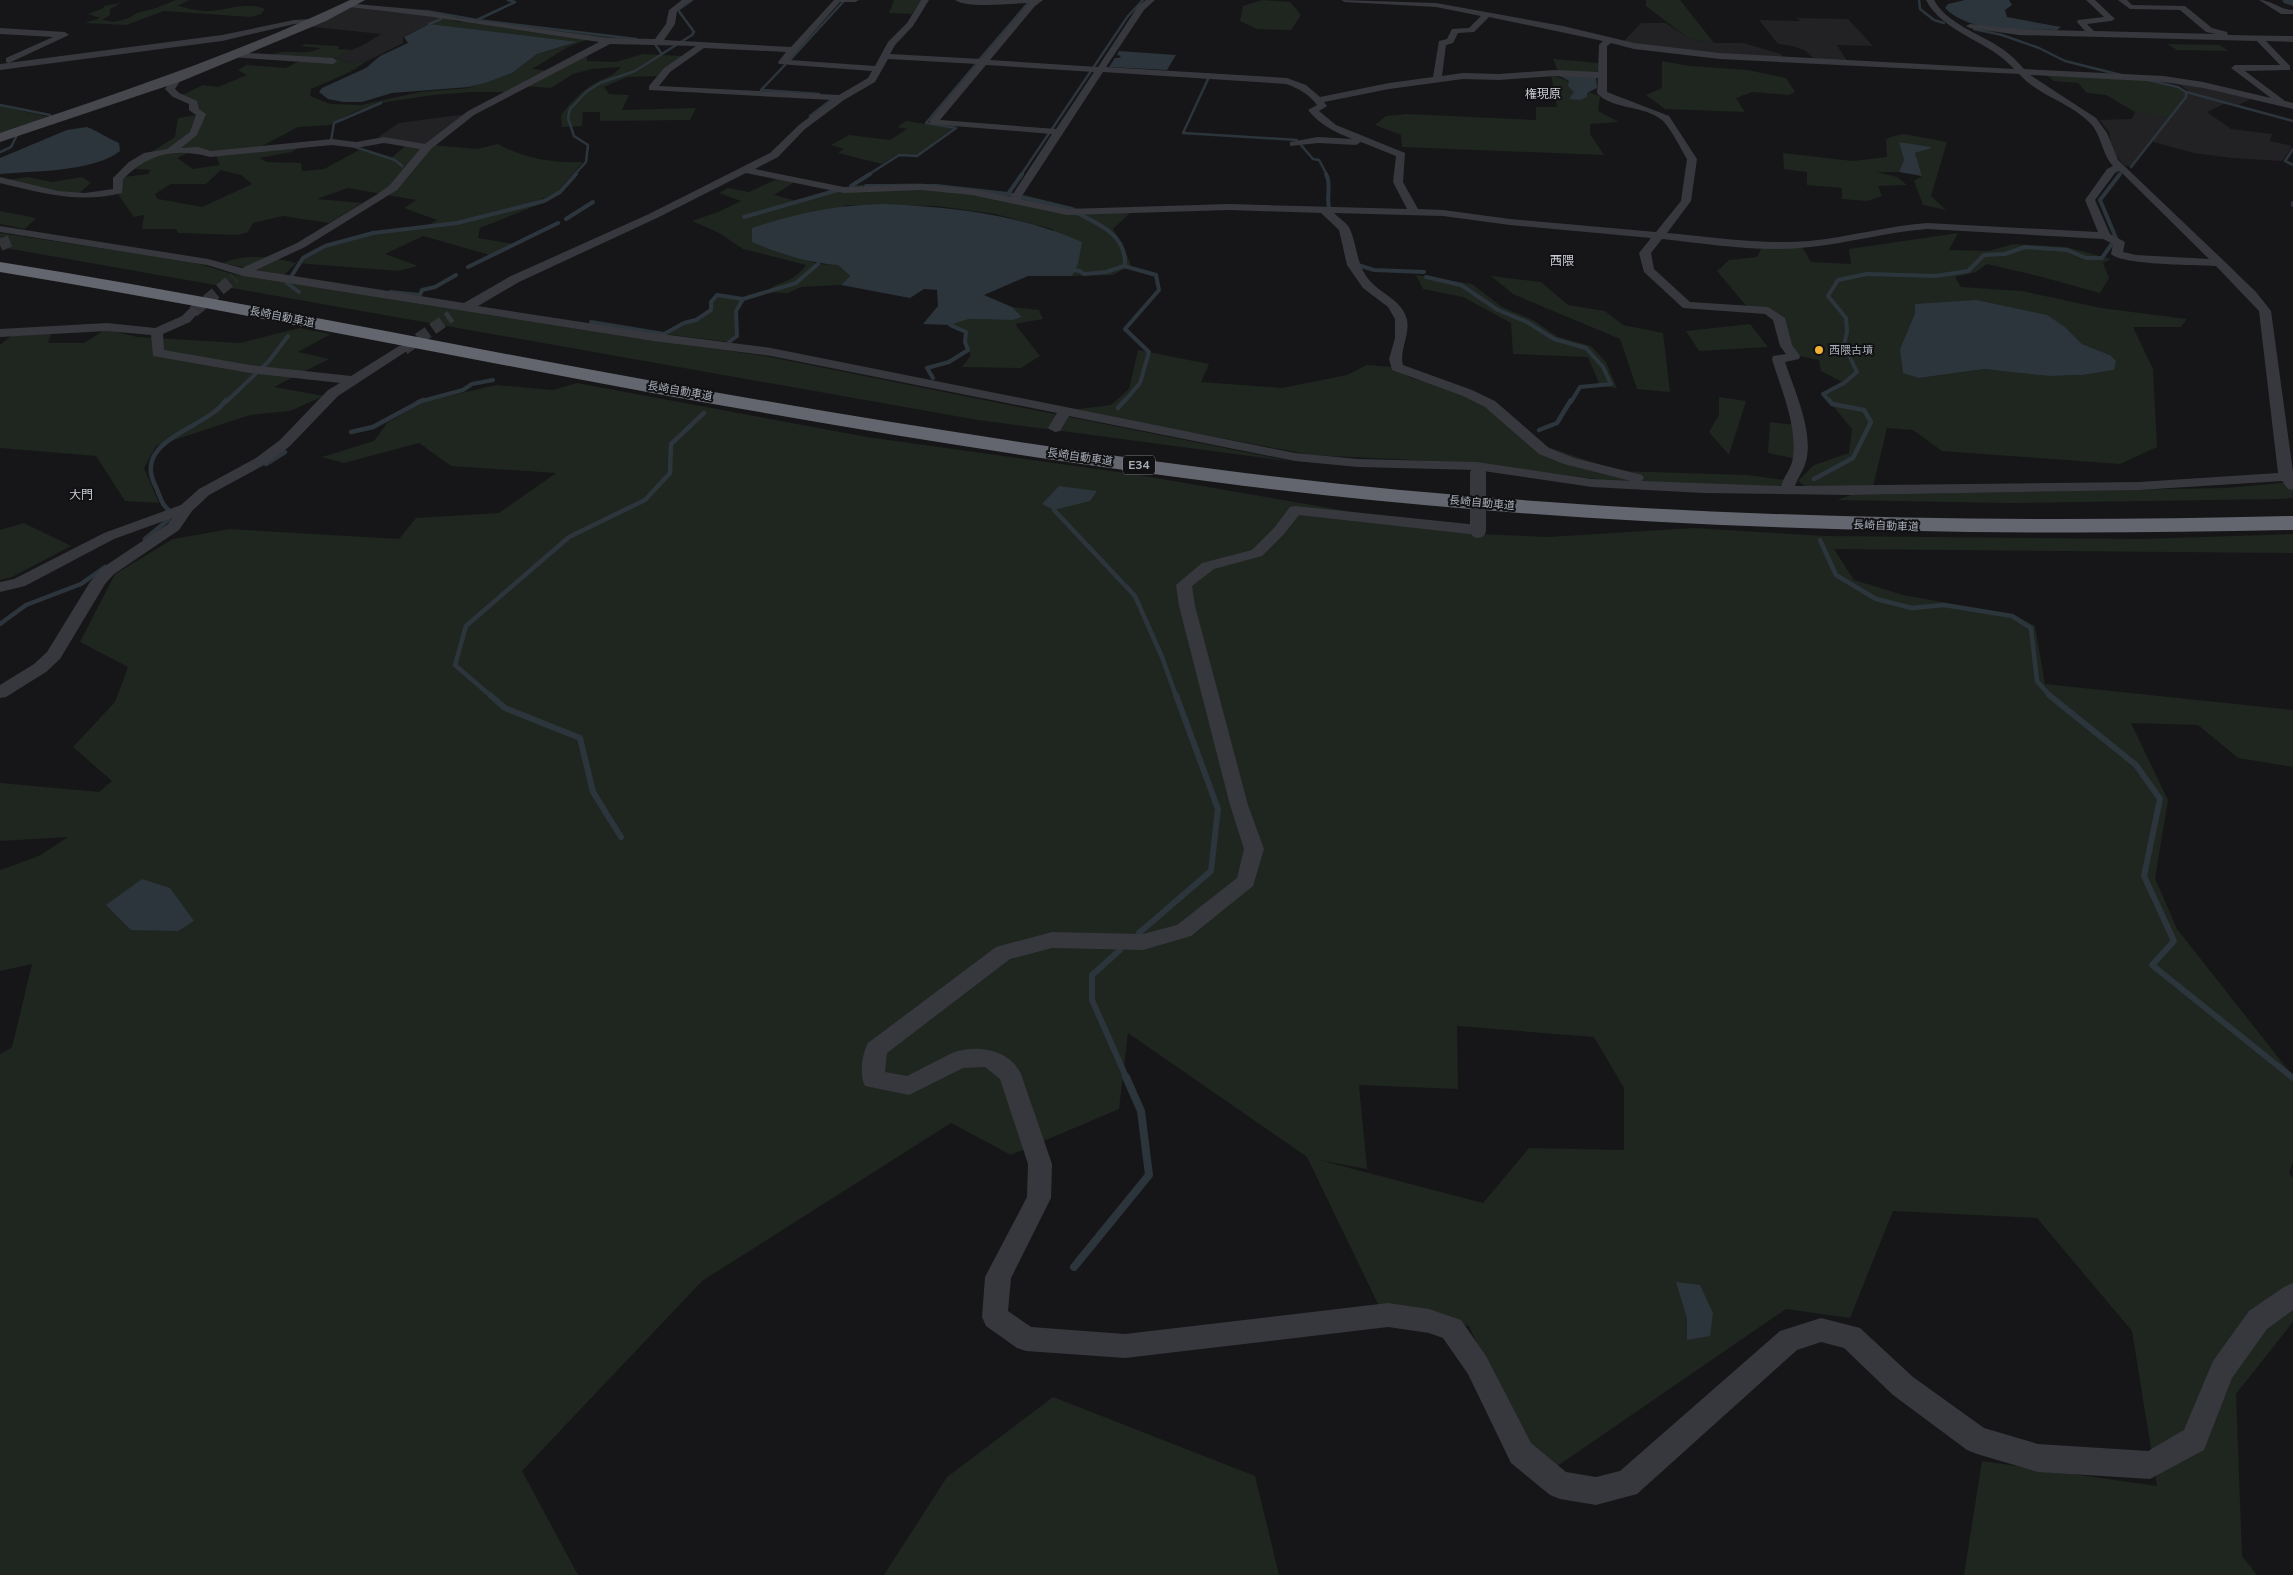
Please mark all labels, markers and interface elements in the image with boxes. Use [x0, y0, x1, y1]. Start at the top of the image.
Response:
district label: 権現原 [1525, 86, 1561, 102]
district label: 西隈 [1550, 253, 1574, 269]
street label: 長崎自動車道 [248, 303, 316, 331]
place label: 西隈古墳 [1829, 343, 1873, 358]
marker: 西隈古墳 [1813, 344, 1825, 356]
street label: 長崎自動車道 [646, 378, 714, 404]
street label: 長崎自動車道 [1046, 445, 1114, 469]
road number: E34 [1123, 456, 1155, 474]
district label: 大門 [69, 487, 93, 503]
street label: 長崎自動車道 [1448, 493, 1516, 513]
street label: 長崎自動車道 [1853, 517, 1919, 535]

